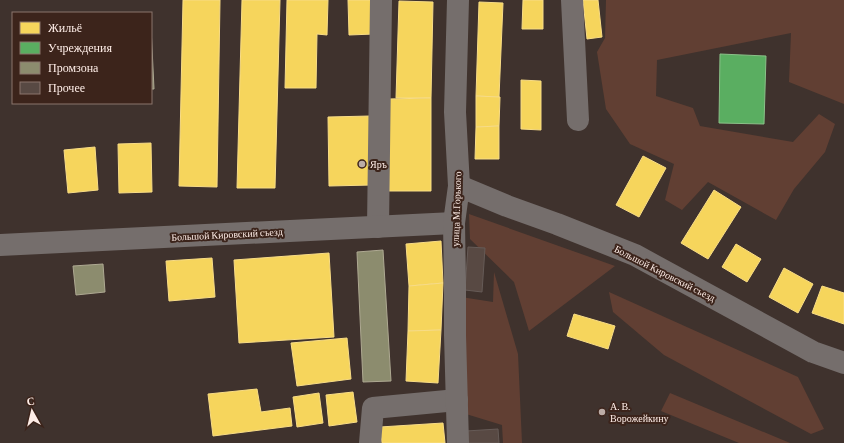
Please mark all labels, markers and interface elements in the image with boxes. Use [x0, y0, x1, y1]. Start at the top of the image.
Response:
legend [12, 12, 152, 104]
text: Жильё [48, 21, 82, 35]
text: Учреждения [48, 41, 112, 55]
text: Промзона [48, 61, 99, 75]
text: Прочее [48, 81, 85, 95]
marker: Яръ [357, 159, 367, 169]
place label: Яръ [370, 159, 387, 170]
street label: улица М.Горького [450, 171, 463, 247]
street label: Большой Кировский съезд [171, 226, 283, 243]
street label: Большой Кировский съезд [613, 243, 717, 304]
north arrow [12, 391, 52, 431]
text: С [26, 395, 35, 408]
place label: А. В. Ворожейкину [610, 401, 669, 424]
marker: А. В. Ворожейкину [597, 407, 607, 417]

